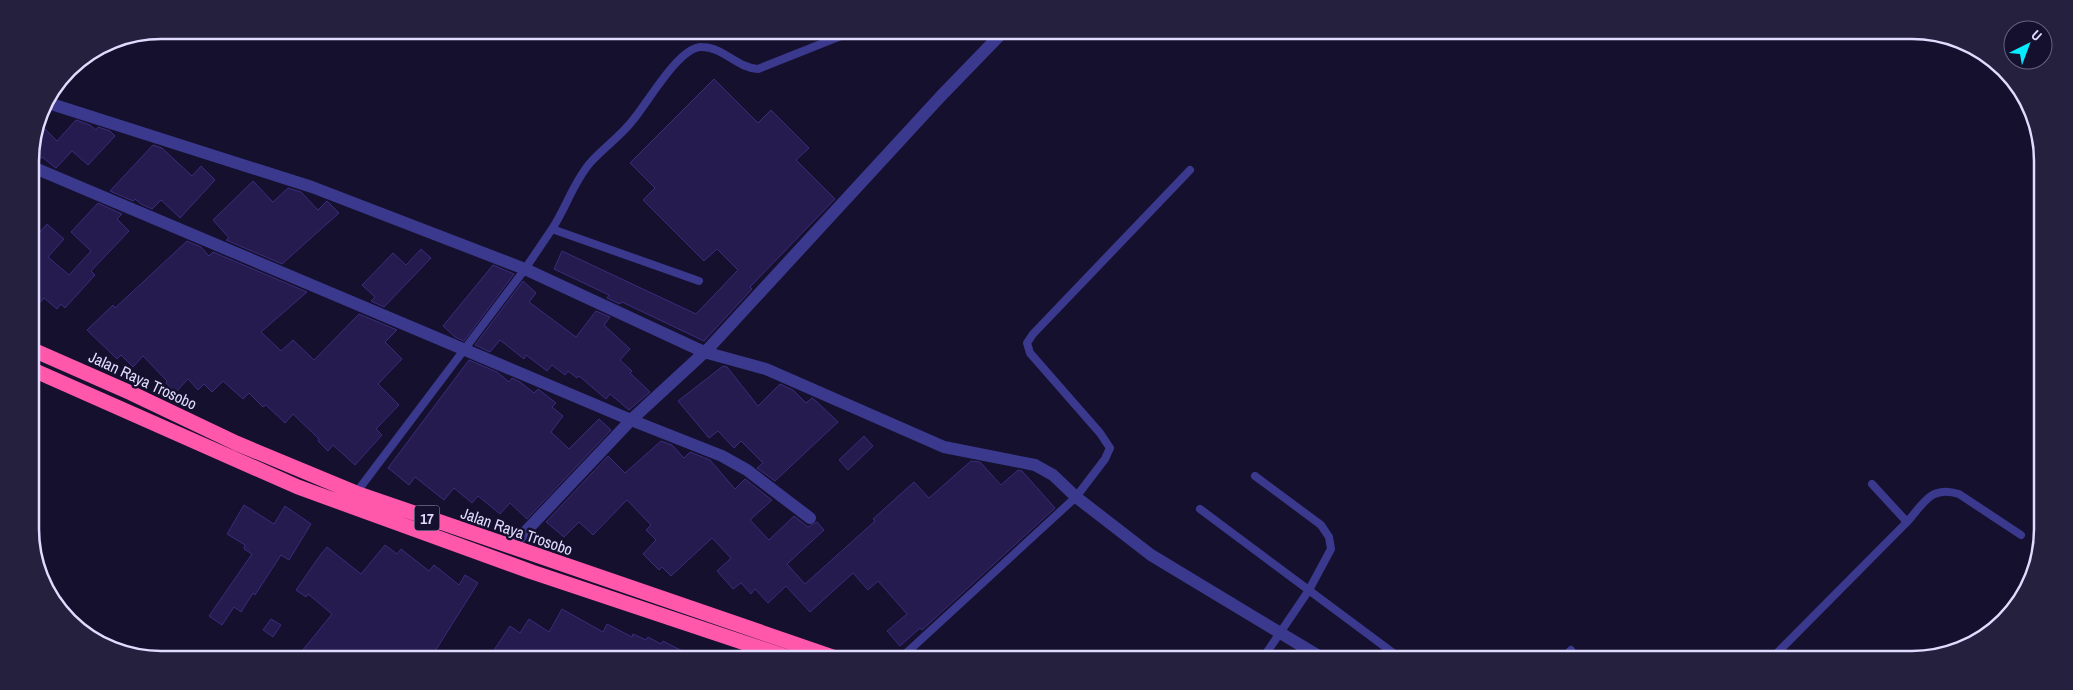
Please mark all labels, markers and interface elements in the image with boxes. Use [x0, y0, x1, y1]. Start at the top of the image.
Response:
north arrow [2003, 20, 2053, 70]
text: U [2028, 26, 2046, 45]
street label: Jalan Raya Trosobo [85, 345, 201, 415]
street label: Jalan Raya Trosobo [458, 502, 576, 560]
road number: 17 [414, 506, 440, 530]

